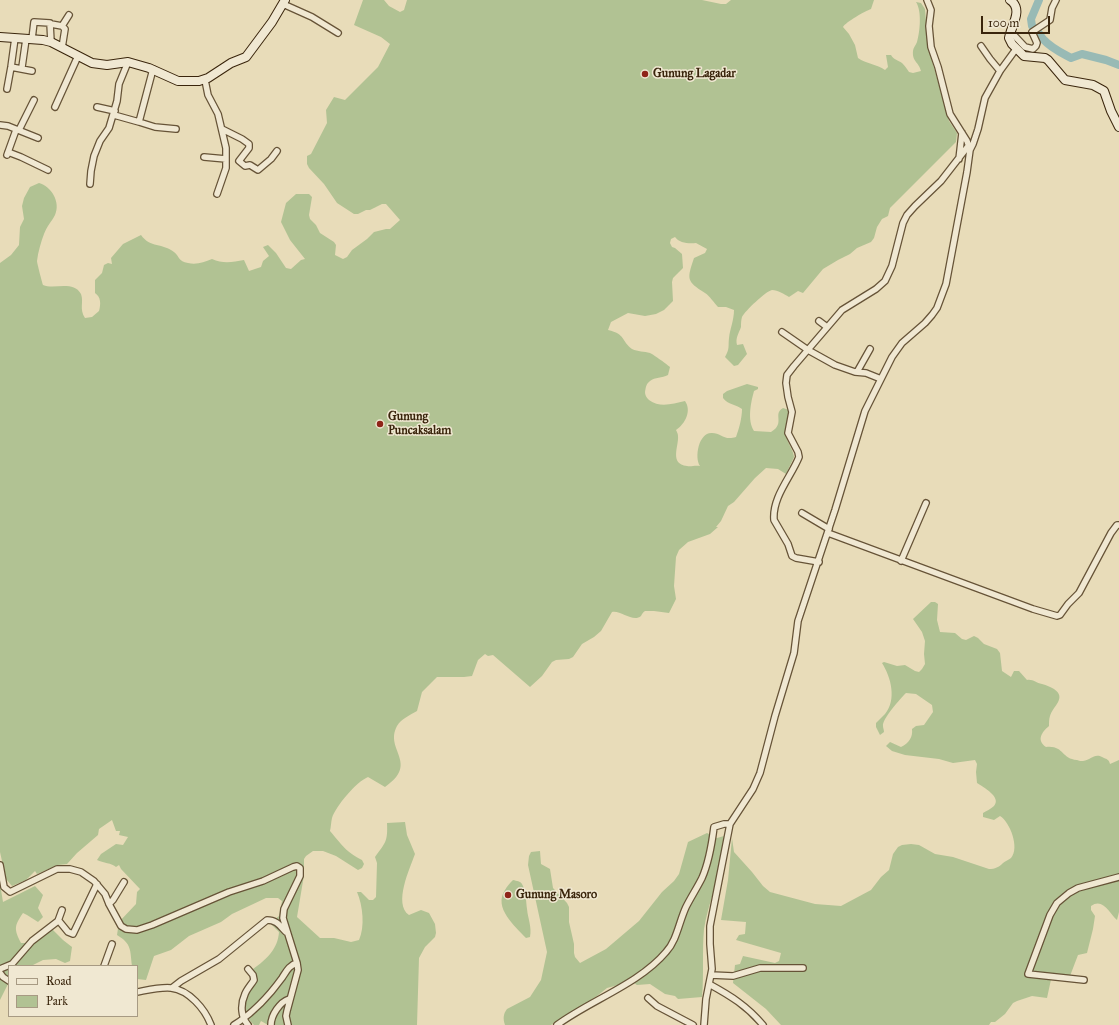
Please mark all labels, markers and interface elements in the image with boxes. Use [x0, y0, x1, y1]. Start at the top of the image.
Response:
scale bar [983, 8, 1052, 34]
text: 100 m [988, 16, 1019, 30]
place label: Gunung Lagadar [653, 67, 736, 81]
marker: Gunung Lagadar [640, 69, 650, 79]
place label: Gunung Puncaksalam [388, 410, 451, 438]
marker: Gunung Puncaksalam [375, 419, 385, 429]
place label: Gunung Masoro [516, 888, 597, 902]
marker: Gunung Masoro [503, 890, 513, 900]
legend [8, 965, 138, 1017]
text: Road [46, 974, 72, 988]
text: Park [46, 994, 68, 1008]

